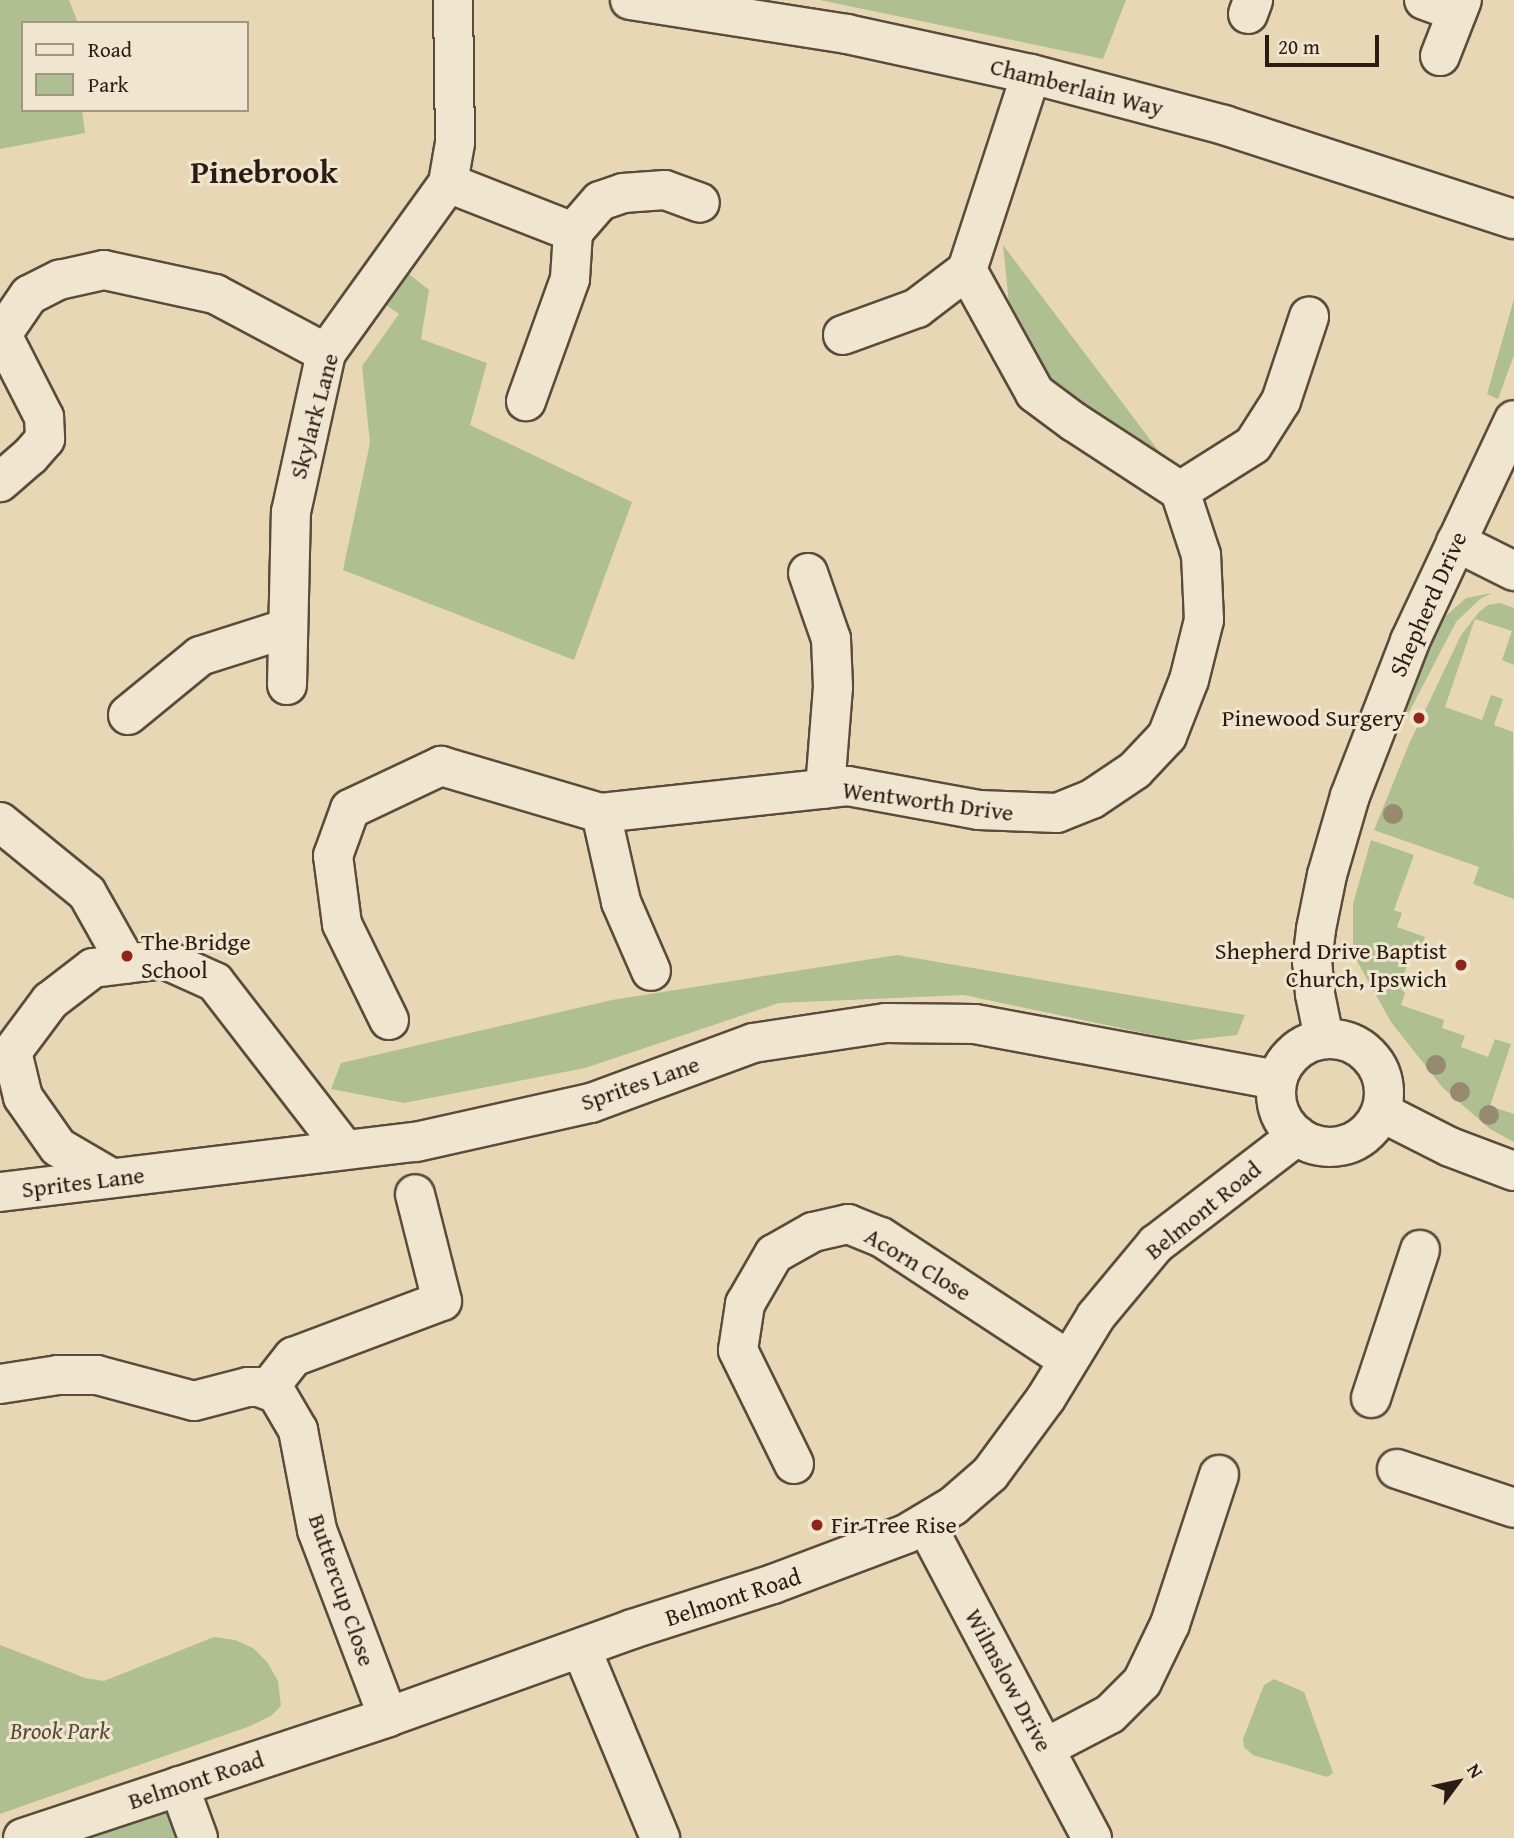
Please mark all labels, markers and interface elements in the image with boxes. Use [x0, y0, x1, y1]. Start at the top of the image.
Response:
legend [21, 21, 248, 112]
scale bar [1269, 21, 1383, 65]
text: 20 m [1278, 31, 1320, 62]
text: Road [88, 34, 132, 65]
street label: Chamberlain Way [987, 52, 1167, 122]
text: Park [88, 69, 129, 100]
district label: Pinebrook [190, 153, 338, 191]
street label: Skylark Lane [283, 350, 345, 482]
street label: Shepherd Drive [1383, 527, 1473, 681]
place label: Pinewood Surgery [1222, 704, 1405, 732]
marker: Pinewood Surgery [1411, 710, 1427, 726]
street label: Wentworth Drive [841, 775, 1015, 827]
place label: The Bridge School [141, 928, 251, 984]
place label: Shepherd Drive Baptist Church, Ipswich [1215, 937, 1447, 993]
marker: The Bridge School [119, 948, 135, 964]
marker: Shepherd Drive Baptist Church, Ipswich [1453, 957, 1469, 973]
street label: Sprites Lane [577, 1049, 703, 1117]
street label: Belmont Road [1139, 1154, 1267, 1266]
street label: Sprites Lane [20, 1160, 146, 1204]
street label: Acorn Close [860, 1221, 976, 1307]
street label: Buttercup Close [303, 1510, 381, 1670]
place label: Fir Tree Rise [831, 1511, 957, 1539]
marker: Fir Tree Rise [809, 1517, 825, 1533]
street label: Belmont Road [662, 1562, 804, 1632]
street label: Wilmslow Drive [959, 1604, 1059, 1756]
park label: Brook Park [10, 1717, 110, 1745]
street label: Belmont Road [125, 1745, 267, 1815]
north arrow [1423, 1747, 1493, 1817]
text: N [1460, 1758, 1491, 1784]

